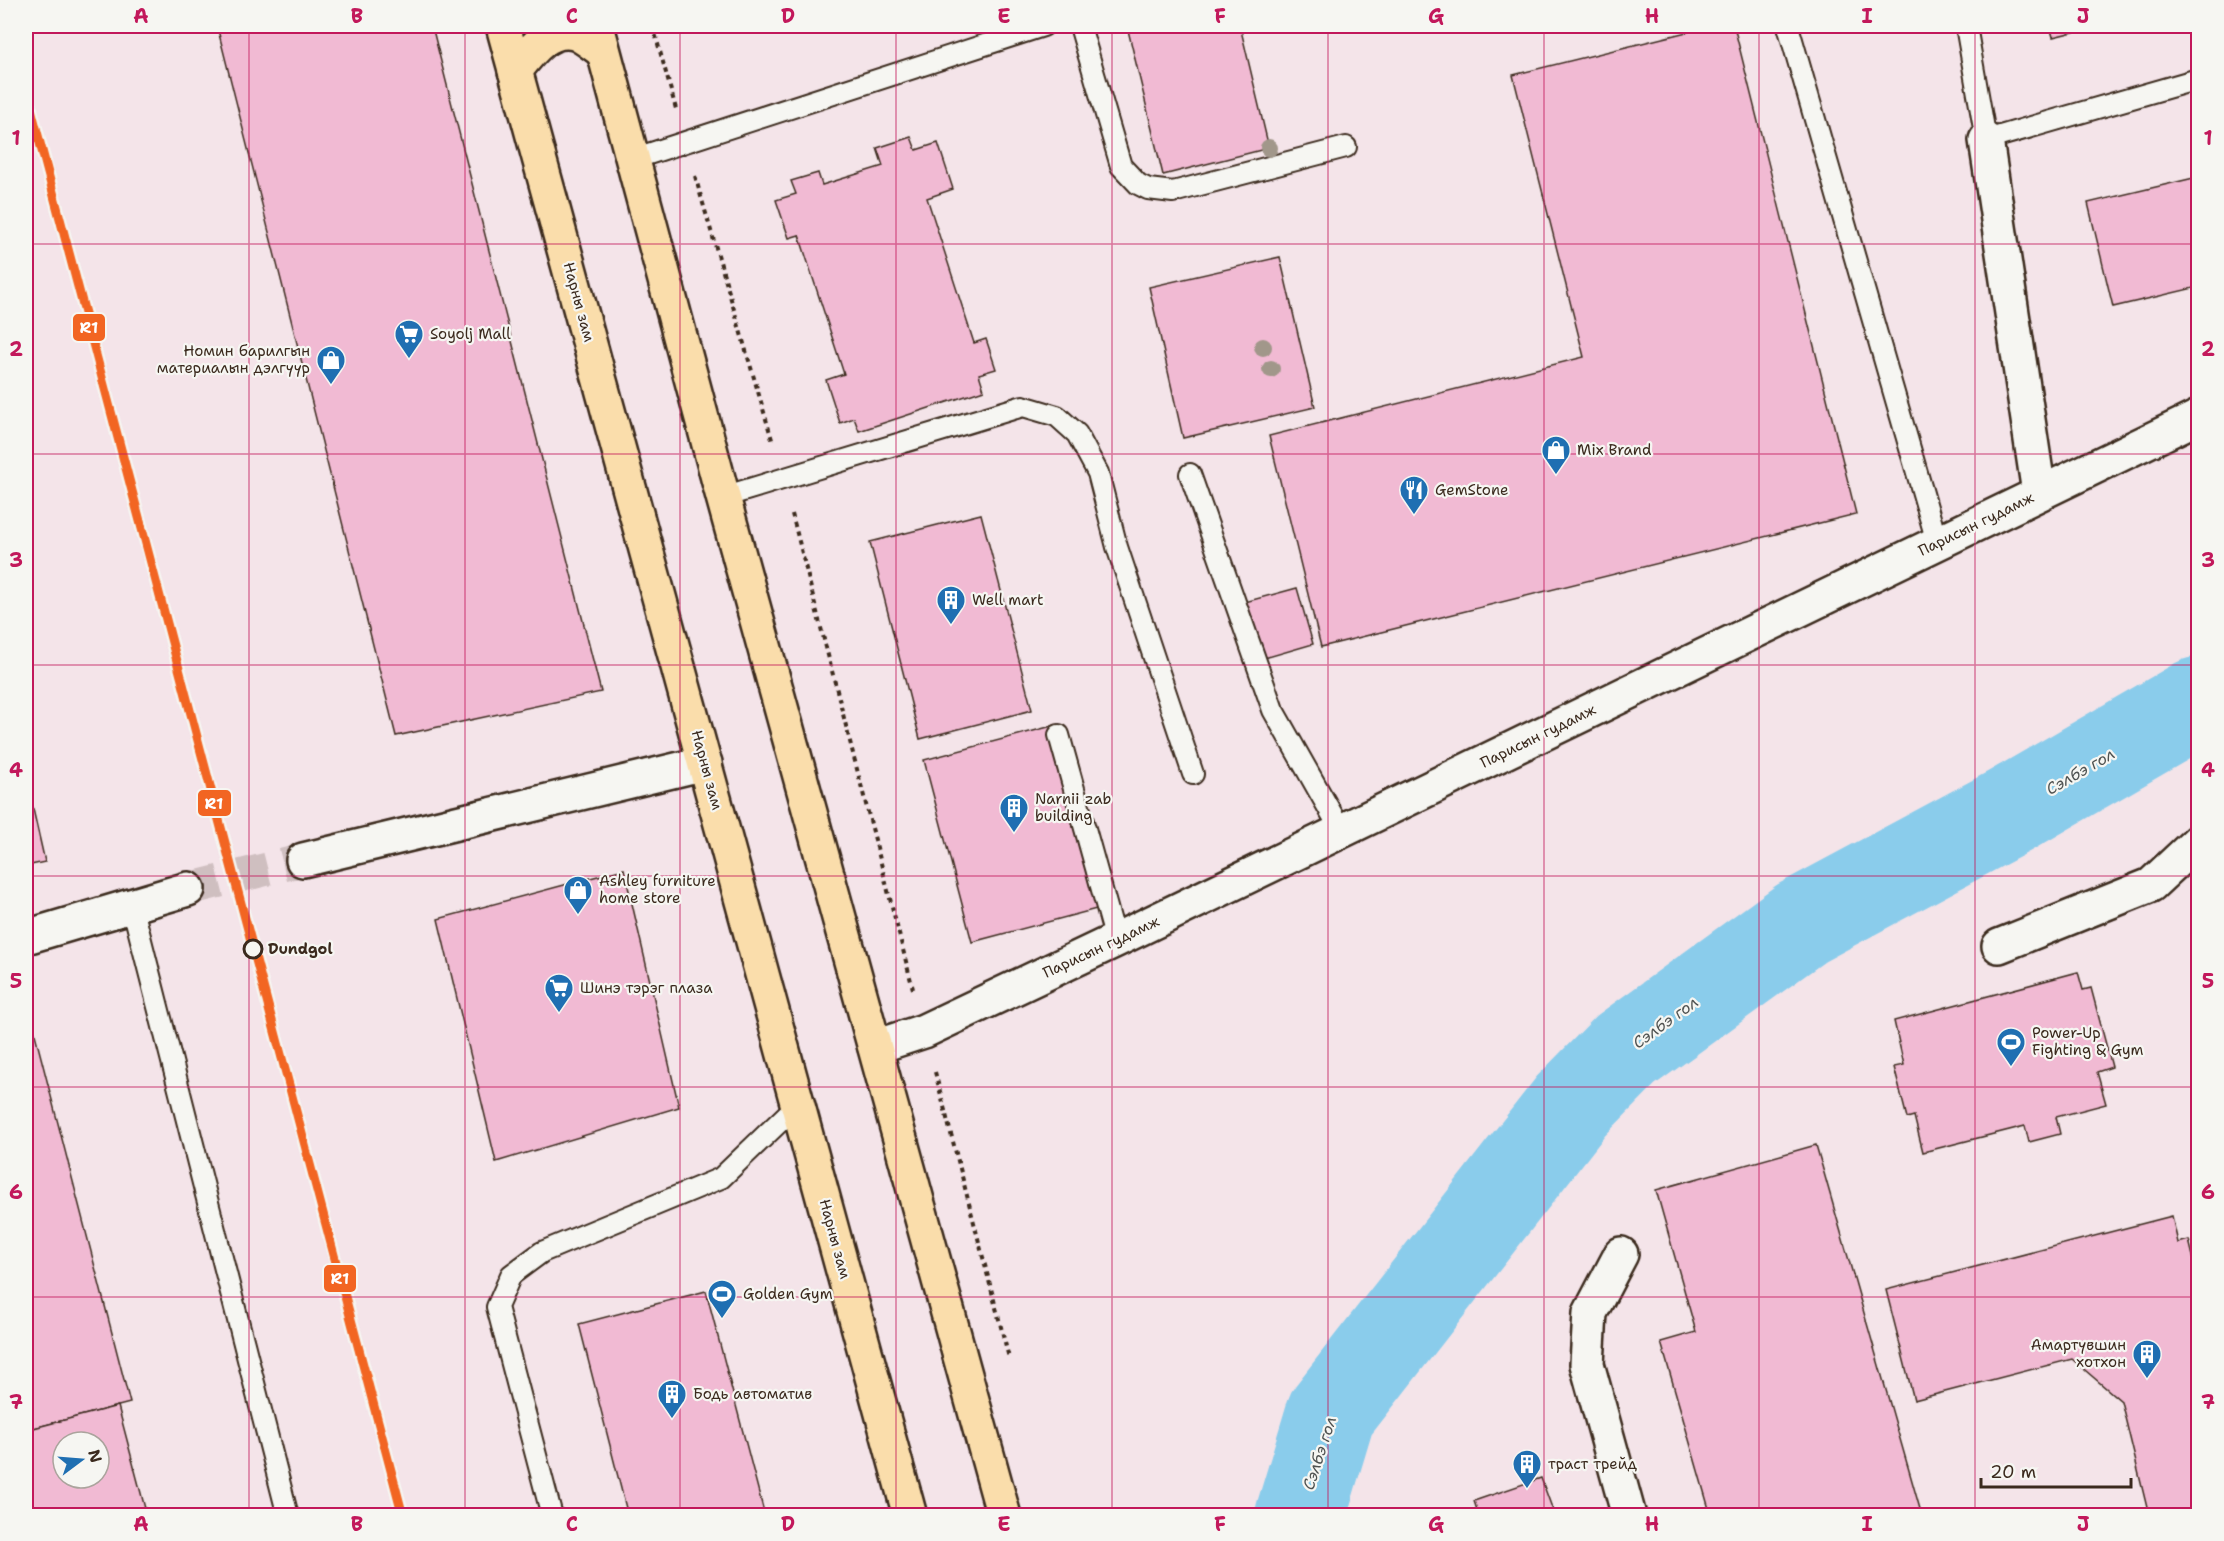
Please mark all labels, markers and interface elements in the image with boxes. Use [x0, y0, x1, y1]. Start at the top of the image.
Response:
text: A [133, 3, 149, 29]
text: B [351, 3, 363, 29]
text: C [566, 3, 578, 29]
text: D [781, 3, 795, 29]
text: E [997, 3, 1011, 29]
text: F [1214, 3, 1226, 29]
text: G [1428, 3, 1444, 29]
text: H [1645, 3, 1659, 29]
text: I [1861, 3, 1873, 29]
text: J [2077, 3, 2090, 29]
text: 1 [11, 125, 21, 151]
text: 1 [2203, 125, 2213, 151]
street label: Нарны зам [559, 260, 599, 344]
line badge: R1 [72, 313, 106, 342]
text: R1 [80, 317, 98, 338]
supermarket icon: Soyolj Mall [393, 318, 425, 360]
place label: Soyolj Mall [430, 324, 511, 344]
text: 2 [9, 336, 23, 362]
text: 2 [2201, 336, 2215, 362]
place label: Номин барилгын материалын дэлгүүр [157, 341, 310, 378]
shop icon: Номин барилгын материалын дэлгүүр [315, 344, 347, 386]
shop icon: Mix Brand [1540, 434, 1572, 476]
place label: Mix Brand [1577, 440, 1652, 460]
restaurant icon: GemStone [1398, 474, 1430, 516]
place label: GemStone [1435, 480, 1509, 500]
street label: Парисын гудамж [1915, 487, 2038, 561]
text: 3 [9, 547, 23, 573]
text: 3 [2201, 547, 2215, 573]
building icon: Well mart [935, 584, 967, 626]
place label: Well mart [972, 590, 1044, 610]
street label: Парисын гудамж [1477, 699, 1600, 773]
street label: Нарны зам [687, 728, 727, 812]
water label: Сэлбэ гол [2042, 743, 2119, 800]
text: 4 [9, 757, 23, 783]
text: 4 [2201, 757, 2215, 783]
line badge: R1 [197, 789, 232, 817]
place label: Narnii zab building [1035, 789, 1111, 826]
building icon: Narnii zab building [998, 792, 1030, 834]
text: R1 [205, 793, 223, 814]
place label: Ashley furniture home store [599, 871, 716, 908]
shop icon: Ashley furniture home store [562, 874, 594, 916]
street label: Парисын гудамж [1040, 911, 1163, 983]
marker: Dundgol [243, 939, 263, 959]
place label: Dundgol [268, 939, 333, 959]
text: 5 [10, 968, 22, 994]
text: 5 [2202, 968, 2214, 994]
supermarket icon: Шинэ тэрэг плаза [543, 972, 575, 1014]
place label: Шинэ тэрэг плаза [580, 978, 713, 998]
water label: Сэлбэ гол [1628, 991, 1702, 1053]
place label: Power-Up Fighting & Gym [2032, 1023, 2144, 1060]
sports icon: Power-Up Fighting & Gym [1995, 1026, 2027, 1068]
text: 6 [9, 1179, 23, 1205]
text: 6 [2201, 1179, 2215, 1205]
street label: Нарны зам [815, 1197, 855, 1281]
line badge: R1 [323, 1264, 357, 1293]
text: R1 [331, 1268, 349, 1289]
sports icon: Golden Gym [706, 1278, 738, 1320]
place label: Golden Gym [743, 1284, 833, 1304]
place label: Амартүвшин хотхон [2031, 1335, 2126, 1372]
building icon: Амартүвшин хотхон [2131, 1338, 2163, 1380]
building icon: Бодь автоматив [656, 1378, 688, 1420]
place label: Бодь автоматив [693, 1384, 812, 1404]
text: 7 [9, 1389, 23, 1415]
text: 7 [2201, 1389, 2215, 1415]
water label: Сэлбэ гол [1298, 1414, 1341, 1493]
north arrow [51, 1430, 111, 1490]
text: N [83, 1447, 107, 1465]
building icon: траст трейд [1511, 1448, 1543, 1490]
scale bar [1981, 1451, 2131, 1489]
place label: траст трейд [1548, 1454, 1638, 1474]
text: 20 m [1990, 1460, 2036, 1484]
text: A [133, 1511, 149, 1537]
text: B [351, 1511, 363, 1537]
text: C [566, 1511, 578, 1537]
text: D [781, 1511, 795, 1537]
text: E [997, 1511, 1011, 1537]
text: F [1214, 1511, 1226, 1537]
text: G [1428, 1511, 1444, 1537]
text: H [1645, 1511, 1659, 1537]
text: I [1861, 1511, 1873, 1537]
text: J [2077, 1511, 2090, 1537]

